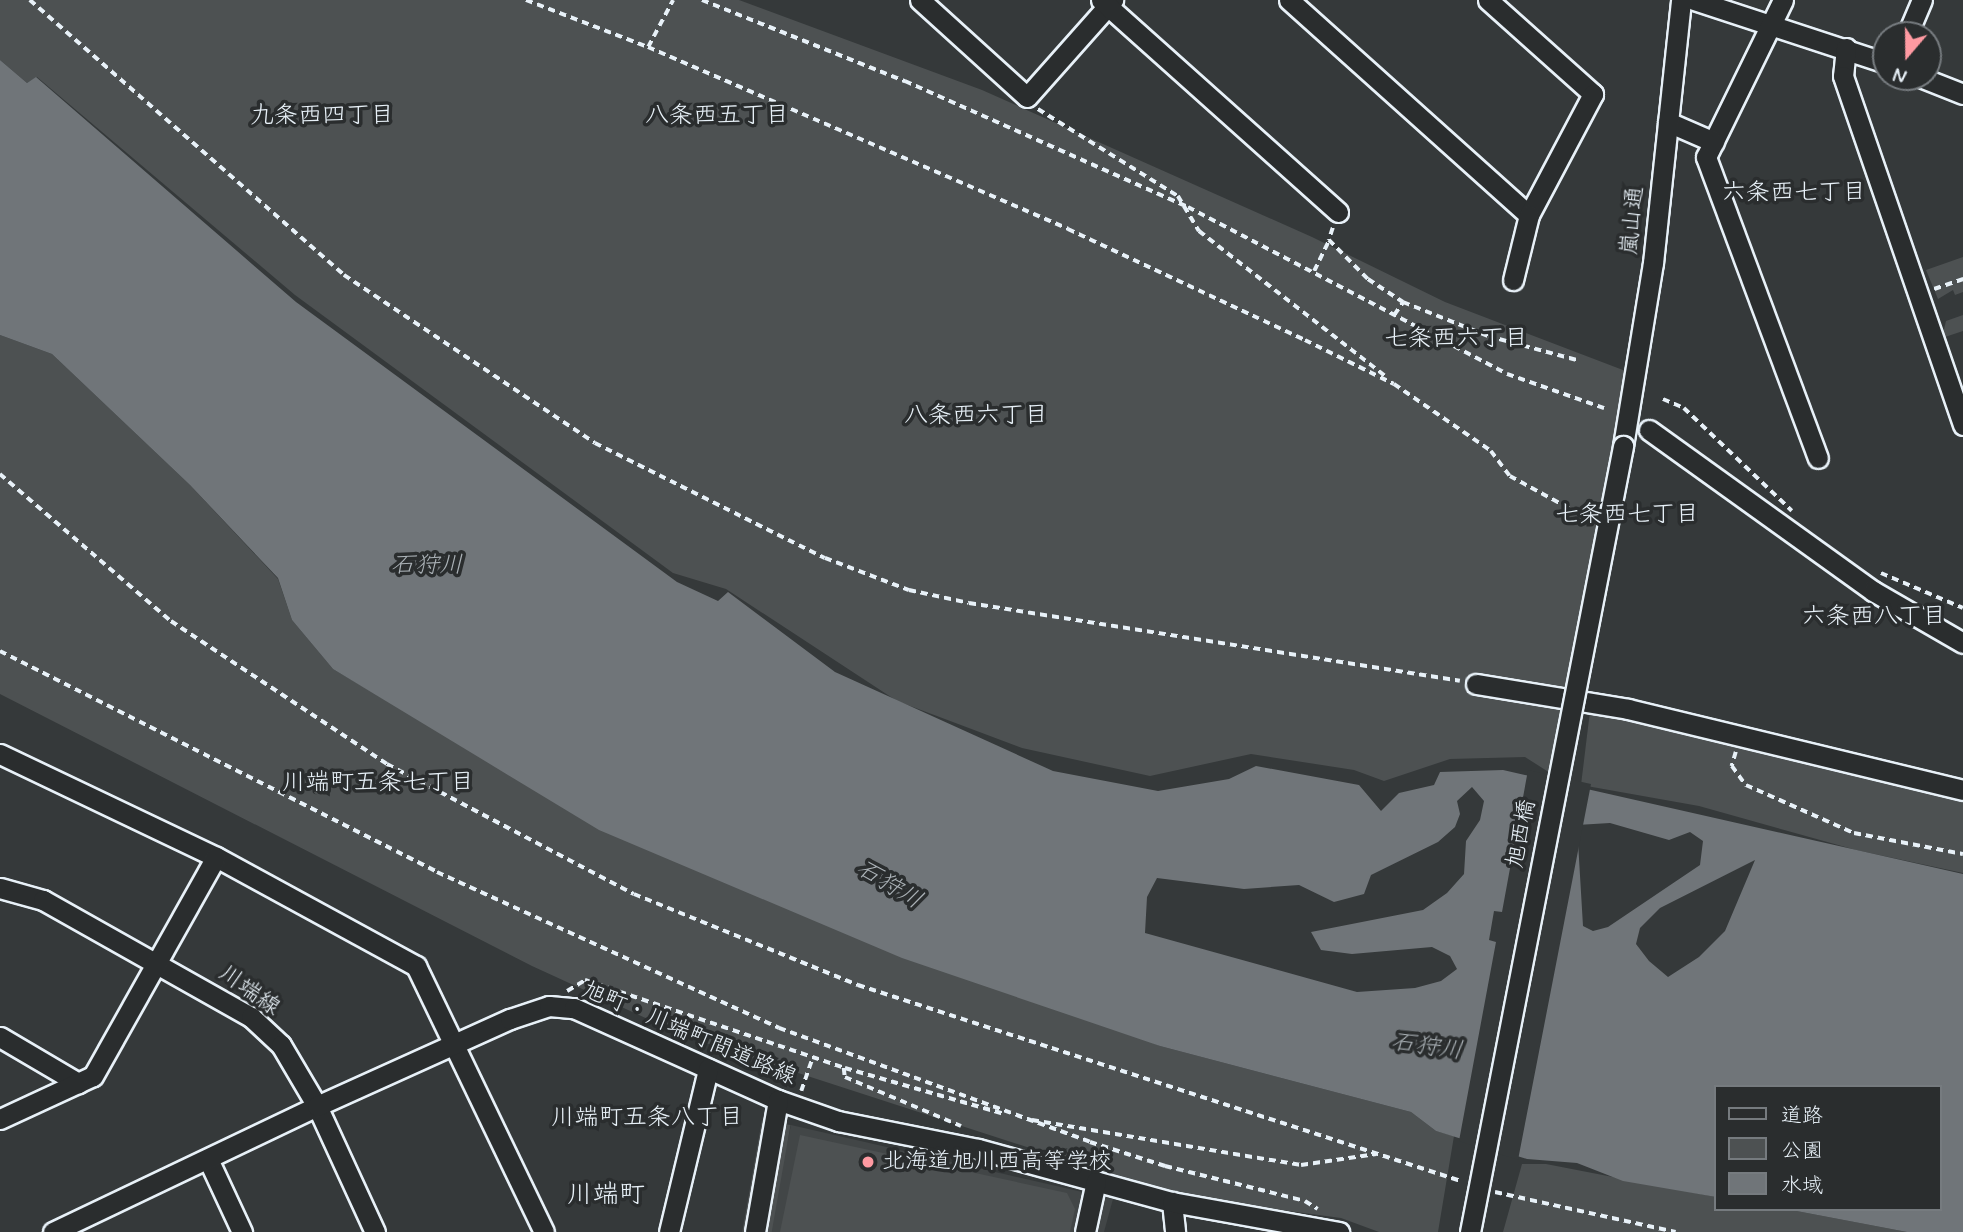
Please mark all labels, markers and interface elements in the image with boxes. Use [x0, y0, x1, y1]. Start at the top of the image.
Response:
north arrow [1872, 21, 1942, 91]
text: N [1890, 60, 1911, 88]
district label: 九条西四丁目 [250, 102, 394, 130]
district label: 八条西五丁目 [645, 102, 789, 130]
district label: 六条西七丁目 [1722, 179, 1866, 207]
street label: 嵐山通 [1616, 185, 1650, 257]
district label: 七条西六丁目 [1384, 325, 1528, 353]
district label: 八条西六丁目 [904, 402, 1048, 430]
district label: 七条西七丁目 [1555, 501, 1699, 529]
water label: 石狩川 [391, 552, 463, 580]
district label: 六条西八丁目 [1802, 603, 1946, 631]
district label: 川端町五条七丁目 [282, 769, 474, 797]
street label: 旭西橋 [1502, 798, 1542, 870]
water label: 石狩川 [851, 854, 927, 916]
street label: 川端線 [213, 960, 285, 1022]
street label: 旭町・川端町間道路線 [578, 976, 800, 1092]
water label: 石狩川 [1389, 1028, 1465, 1066]
legend [1714, 1085, 1942, 1211]
text: 道路 [1781, 1102, 1823, 1130]
district label: 川端町五条八丁目 [551, 1104, 743, 1132]
text: 公園 [1781, 1137, 1823, 1165]
place label: 北海道旭川西高等学校 [882, 1148, 1112, 1176]
marker: 北海道旭川西高等学校 [860, 1154, 876, 1170]
text: 水域 [1781, 1172, 1823, 1200]
district label: 川端町 [567, 1180, 645, 1212]

